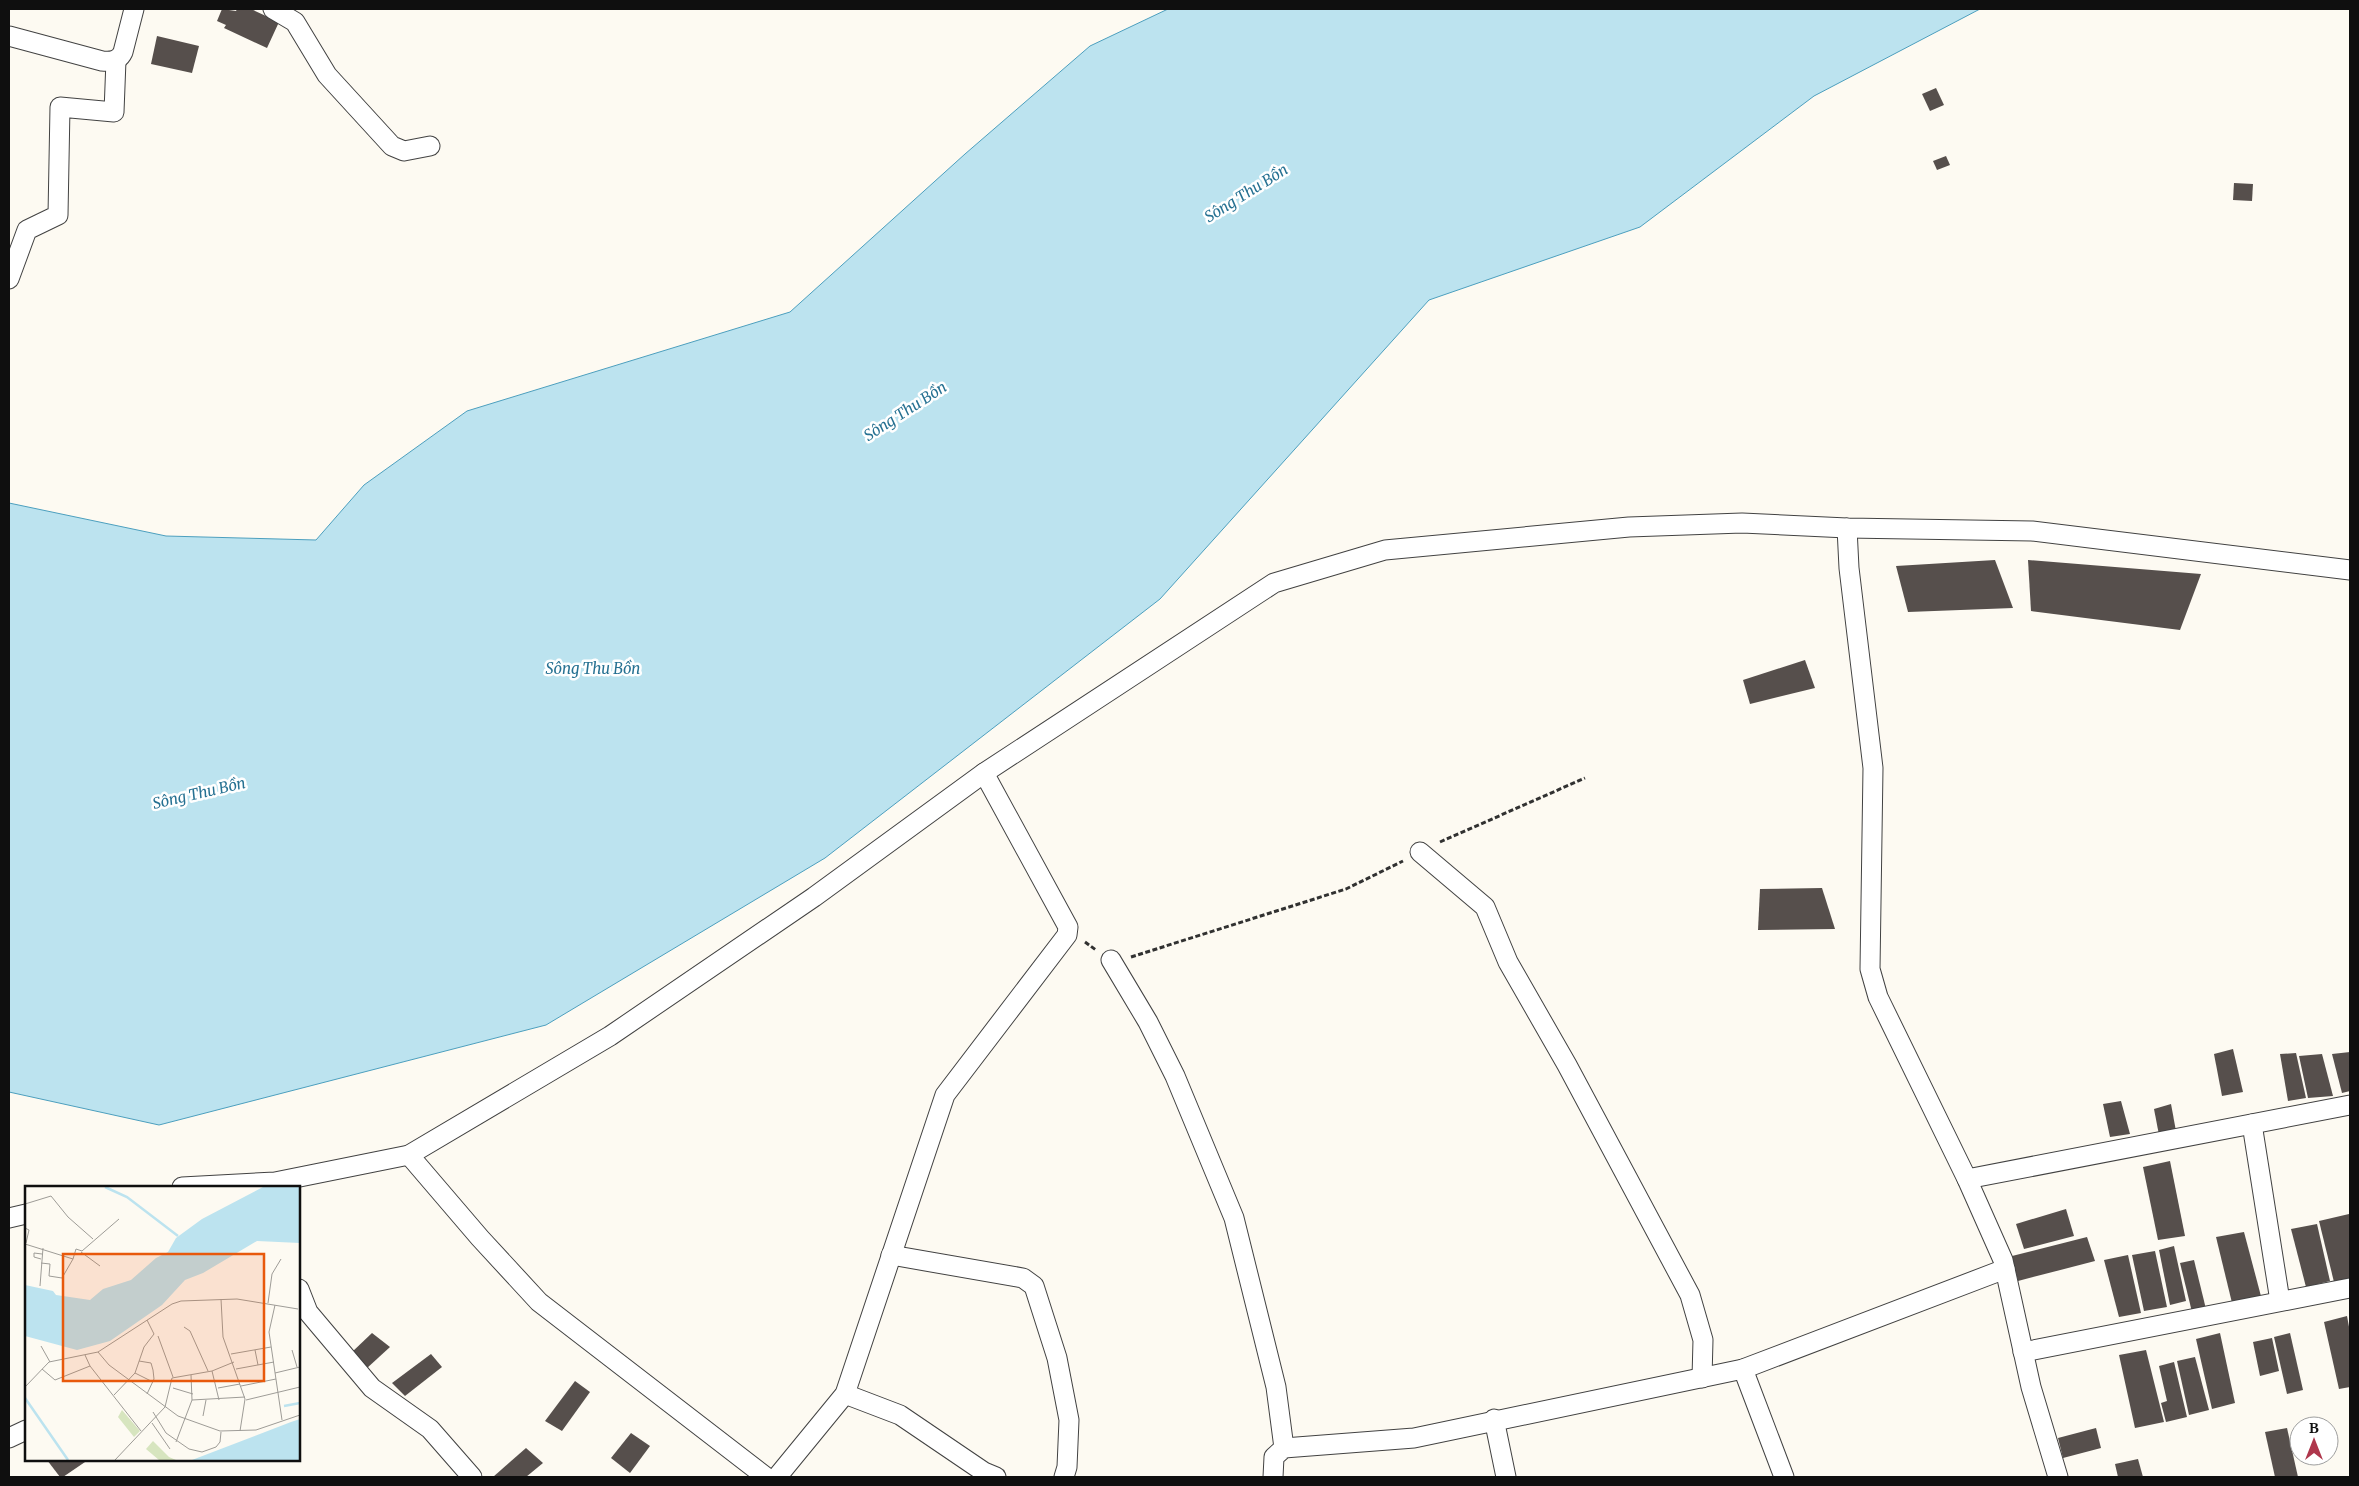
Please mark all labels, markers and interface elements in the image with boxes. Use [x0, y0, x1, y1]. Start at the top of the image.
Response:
water label: Sông Thu Bồn [1201, 160, 1291, 226]
water label: Sông Thu Bồn [860, 377, 950, 445]
water label: Sông Thu Bồn [546, 659, 640, 678]
water label: Sông Thu Bồn [151, 773, 247, 813]
inset map [25, 1186, 300, 1461]
north arrow [2289, 1416, 2339, 1466]
text: B [2309, 1419, 2319, 1437]

